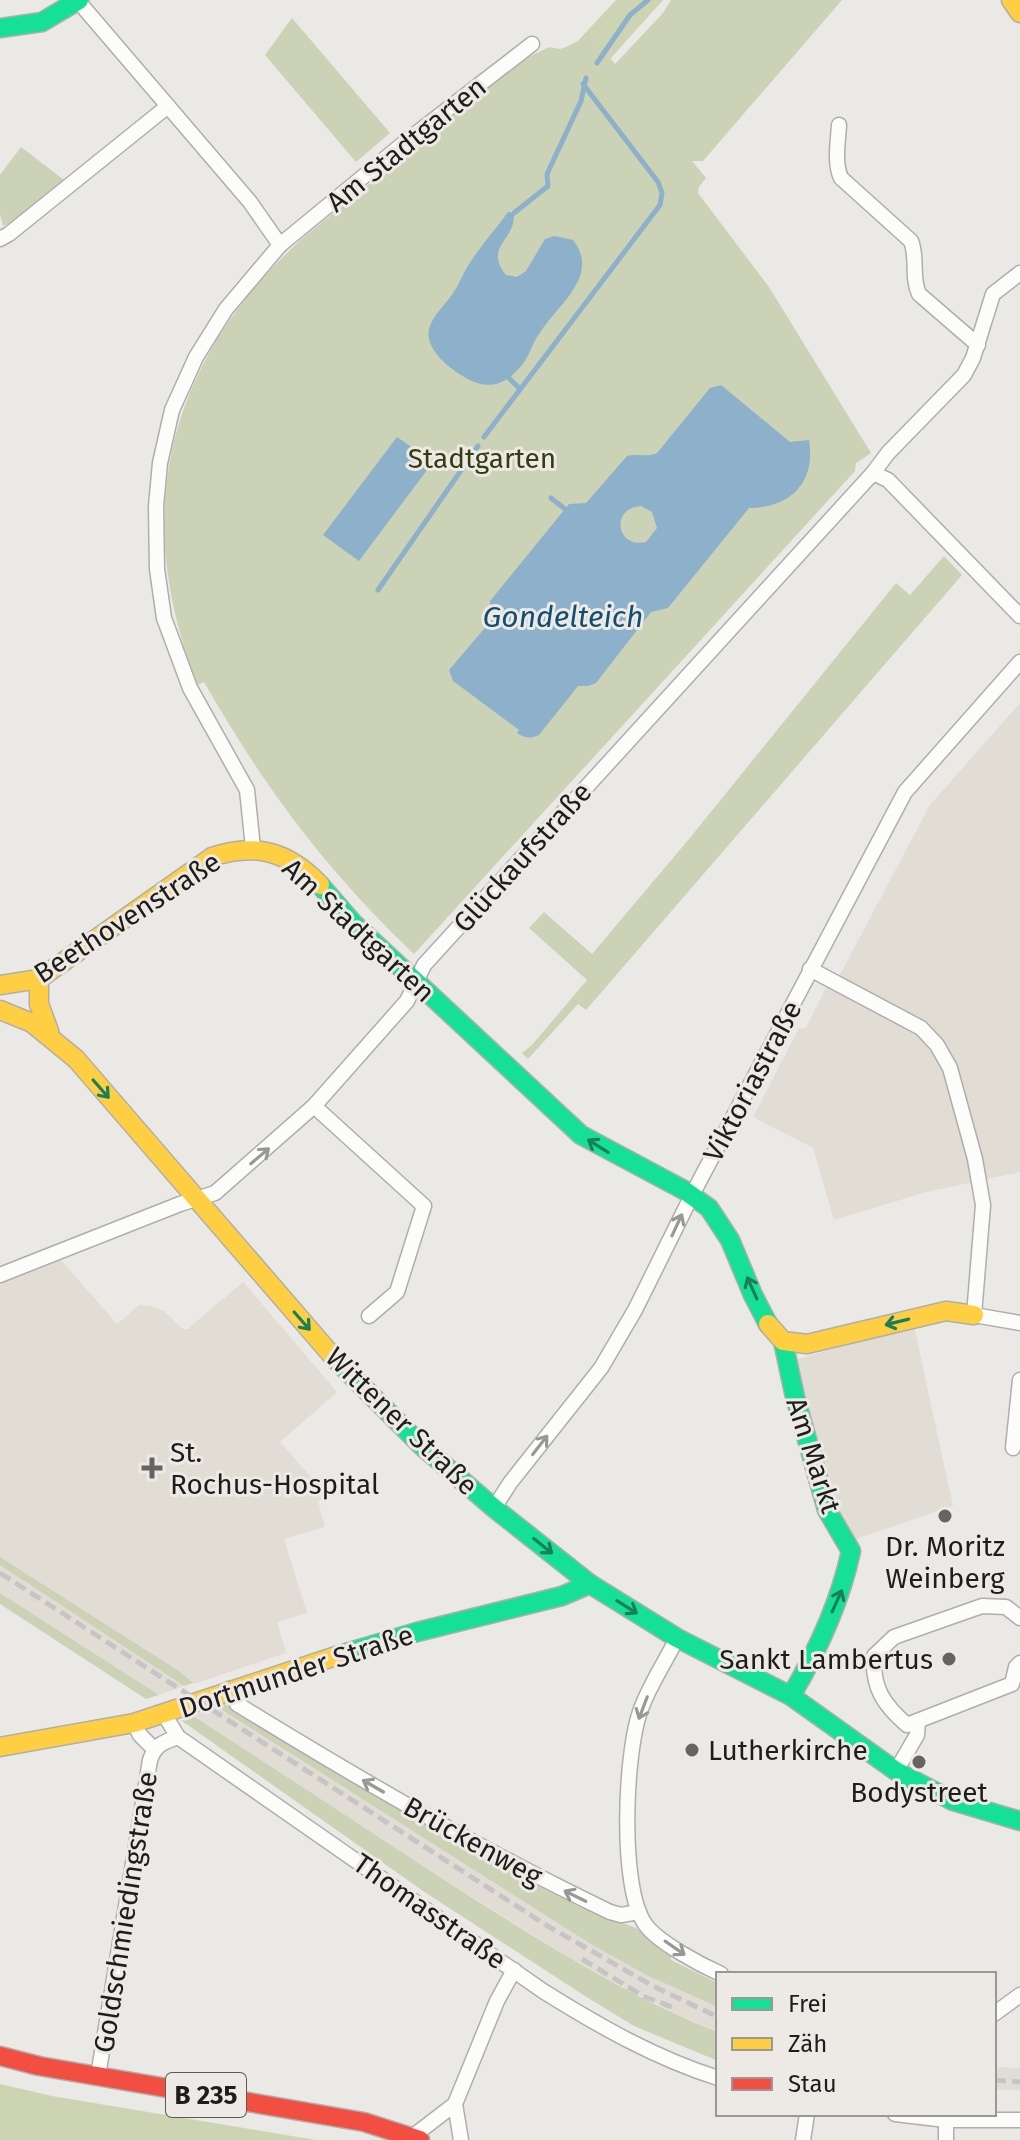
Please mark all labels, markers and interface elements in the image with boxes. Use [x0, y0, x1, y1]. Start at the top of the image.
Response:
street label: Am Stadtgarten [320, 70, 493, 219]
park label: Stadtgarten [408, 442, 556, 475]
water label: Gondelteich [483, 599, 643, 635]
street label: Glückaufstraße [446, 776, 598, 939]
street label: Beethovenstraße [28, 845, 227, 990]
street label: Am Stadtgarten [276, 852, 441, 1009]
street label: Viktoriastraße [696, 995, 809, 1167]
one-way arrow [92, 1078, 110, 1098]
one-way arrow [587, 1137, 610, 1153]
one-way arrow [249, 1147, 269, 1165]
one-way arrow [670, 1214, 685, 1238]
one-way arrow [743, 1276, 758, 1301]
one-way arrow [293, 1310, 311, 1331]
one-way arrow [884, 1315, 910, 1330]
street label: Wittener Straße [319, 1341, 484, 1502]
street label: Am Markt [779, 1393, 848, 1518]
one-way arrow [532, 1435, 549, 1456]
place label: St. Rochus-Hospital [170, 1436, 379, 1501]
marker: St. Rochus-Hospital [141, 1457, 163, 1479]
marker: Dr. Moritz Weinberg [936, 1507, 954, 1525]
place label: Dr. Moritz Weinberg [885, 1530, 1005, 1595]
one-way arrow [532, 1537, 553, 1555]
one-way arrow [831, 1589, 846, 1614]
one-way arrow [615, 1600, 638, 1616]
street label: Dortmunder Straße [175, 1618, 418, 1725]
place label: Sankt Lambertus [719, 1643, 933, 1676]
marker: Sankt Lambertus [940, 1650, 958, 1668]
one-way arrow [635, 1695, 650, 1720]
place label: Lutherkirche [708, 1734, 868, 1767]
marker: Lutherkirche [683, 1741, 701, 1759]
marker: Bodystreet [910, 1753, 928, 1771]
street label: Goldschmiedingstraße [87, 1769, 164, 2055]
place label: Bodystreet [850, 1776, 989, 1809]
one-way arrow [362, 1778, 385, 1794]
street label: Brückenweg [398, 1790, 548, 1893]
street label: Thomasstraße [347, 1847, 513, 1976]
one-way arrow [564, 1888, 588, 1903]
one-way arrow [664, 1940, 686, 1956]
legend [716, 1972, 996, 2116]
text: Frei [788, 1990, 827, 2018]
text: Zäh [788, 2030, 827, 2058]
text: Stau [788, 2070, 837, 2098]
road number: B 235 [166, 2073, 246, 2117]

